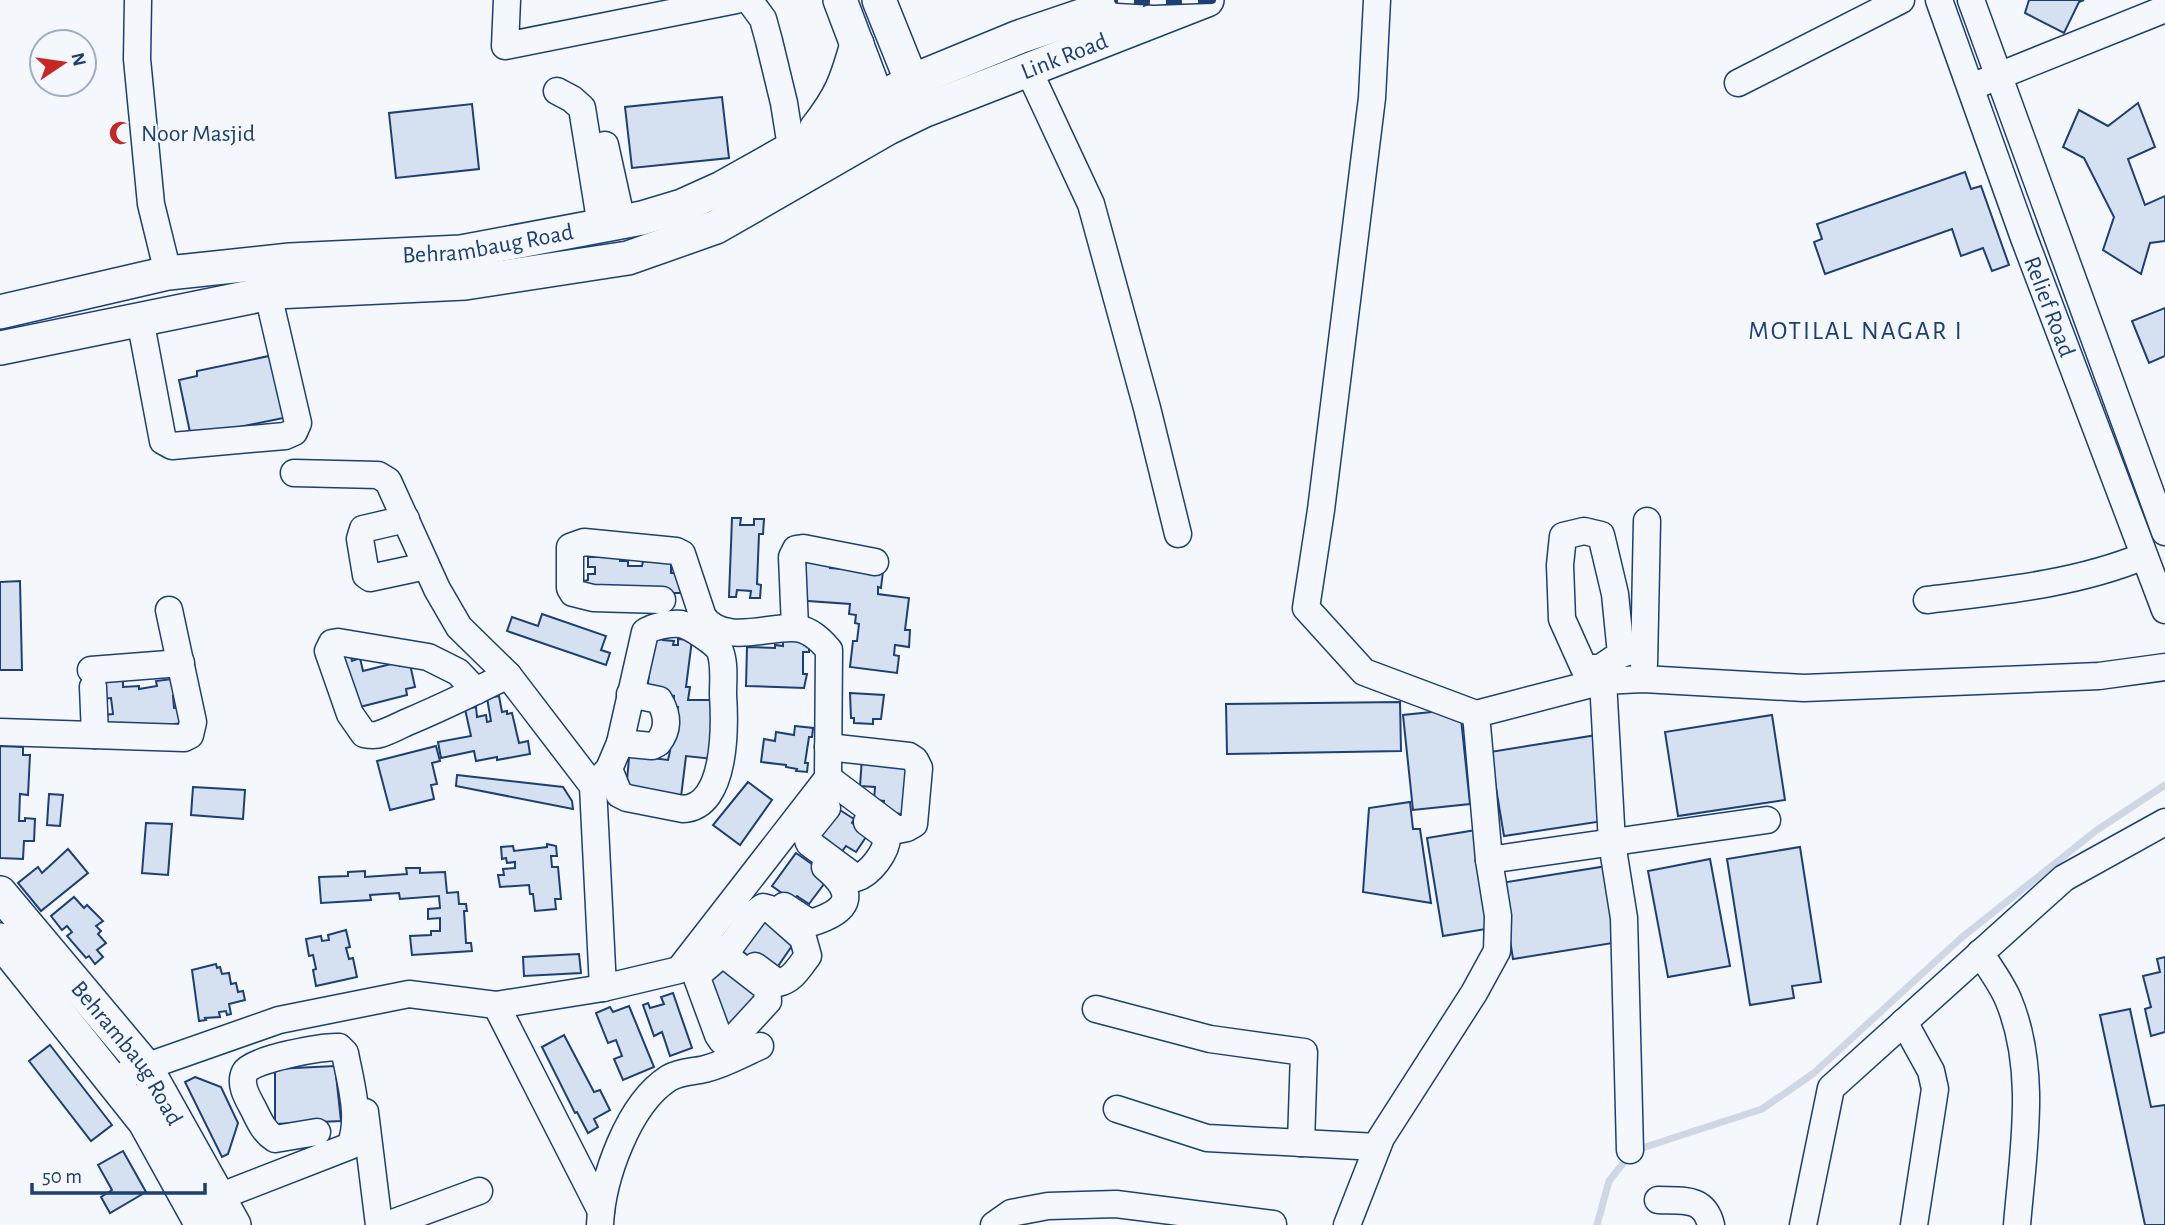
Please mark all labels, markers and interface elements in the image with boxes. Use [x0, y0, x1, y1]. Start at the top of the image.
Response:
north arrow [28, 28, 98, 98]
street label: Link Road [1018, 29, 1111, 84]
text: N [67, 51, 89, 68]
mosque icon: Noor Masjid [107, 119, 135, 147]
place label: Noor Masjid [141, 122, 255, 146]
street label: Behrambaug Road [402, 220, 575, 268]
street label: Relief Road [2019, 253, 2079, 360]
district label: MOTILAL NAGAR I [1748, 318, 1964, 344]
street label: Behrambaug Road [66, 977, 187, 1130]
scale bar [32, 1152, 205, 1196]
text: 50 m [42, 1166, 82, 1187]

